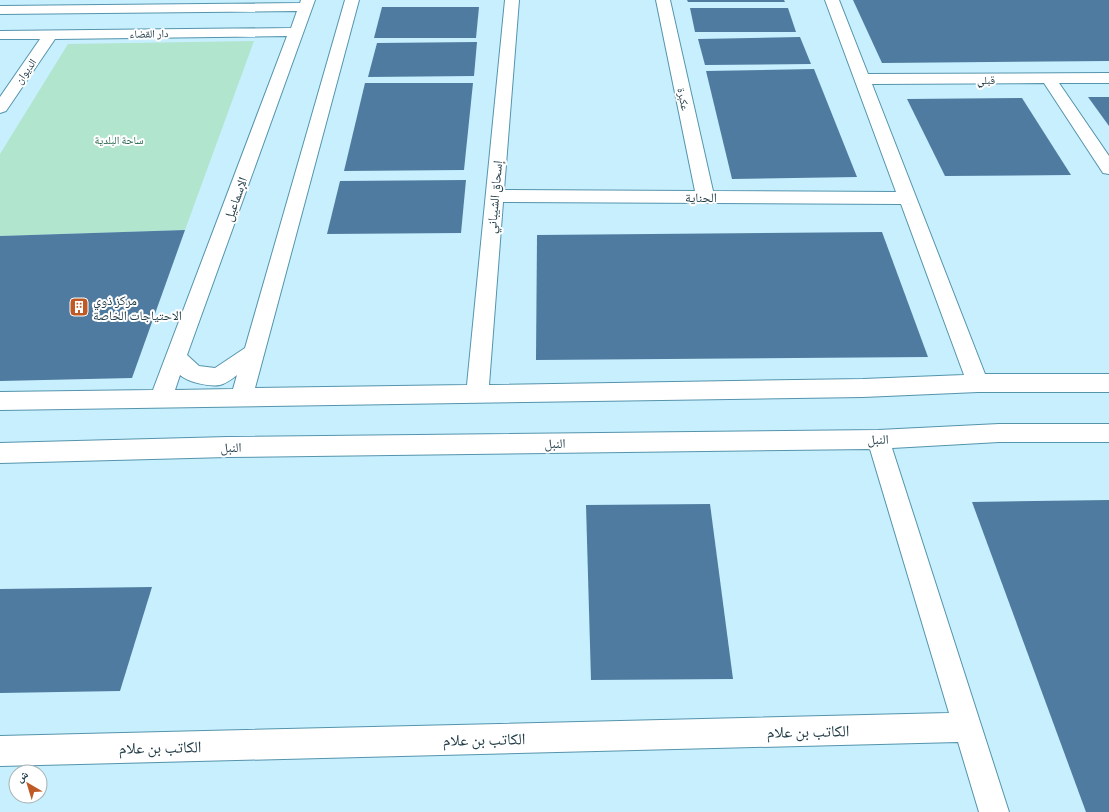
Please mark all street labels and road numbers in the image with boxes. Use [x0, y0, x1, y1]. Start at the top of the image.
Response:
street label: دار القضاء [129, 25, 169, 41]
street label: الديوان [11, 55, 39, 87]
street label: قبلي [977, 72, 995, 88]
street label: عكبرة [674, 86, 694, 112]
street label: إسحاق الشيباني [482, 160, 508, 235]
street label: الإسماعيل [219, 174, 251, 224]
street label: الحناية [685, 188, 717, 206]
street label: النبل [867, 430, 889, 448]
street label: النبل [544, 434, 566, 452]
street label: النبل [220, 438, 242, 456]
street label: الكاتب بن علام [766, 719, 850, 743]
street label: الكاتب بن علام [442, 727, 526, 751]
street label: الكاتب بن علام [118, 735, 202, 759]

